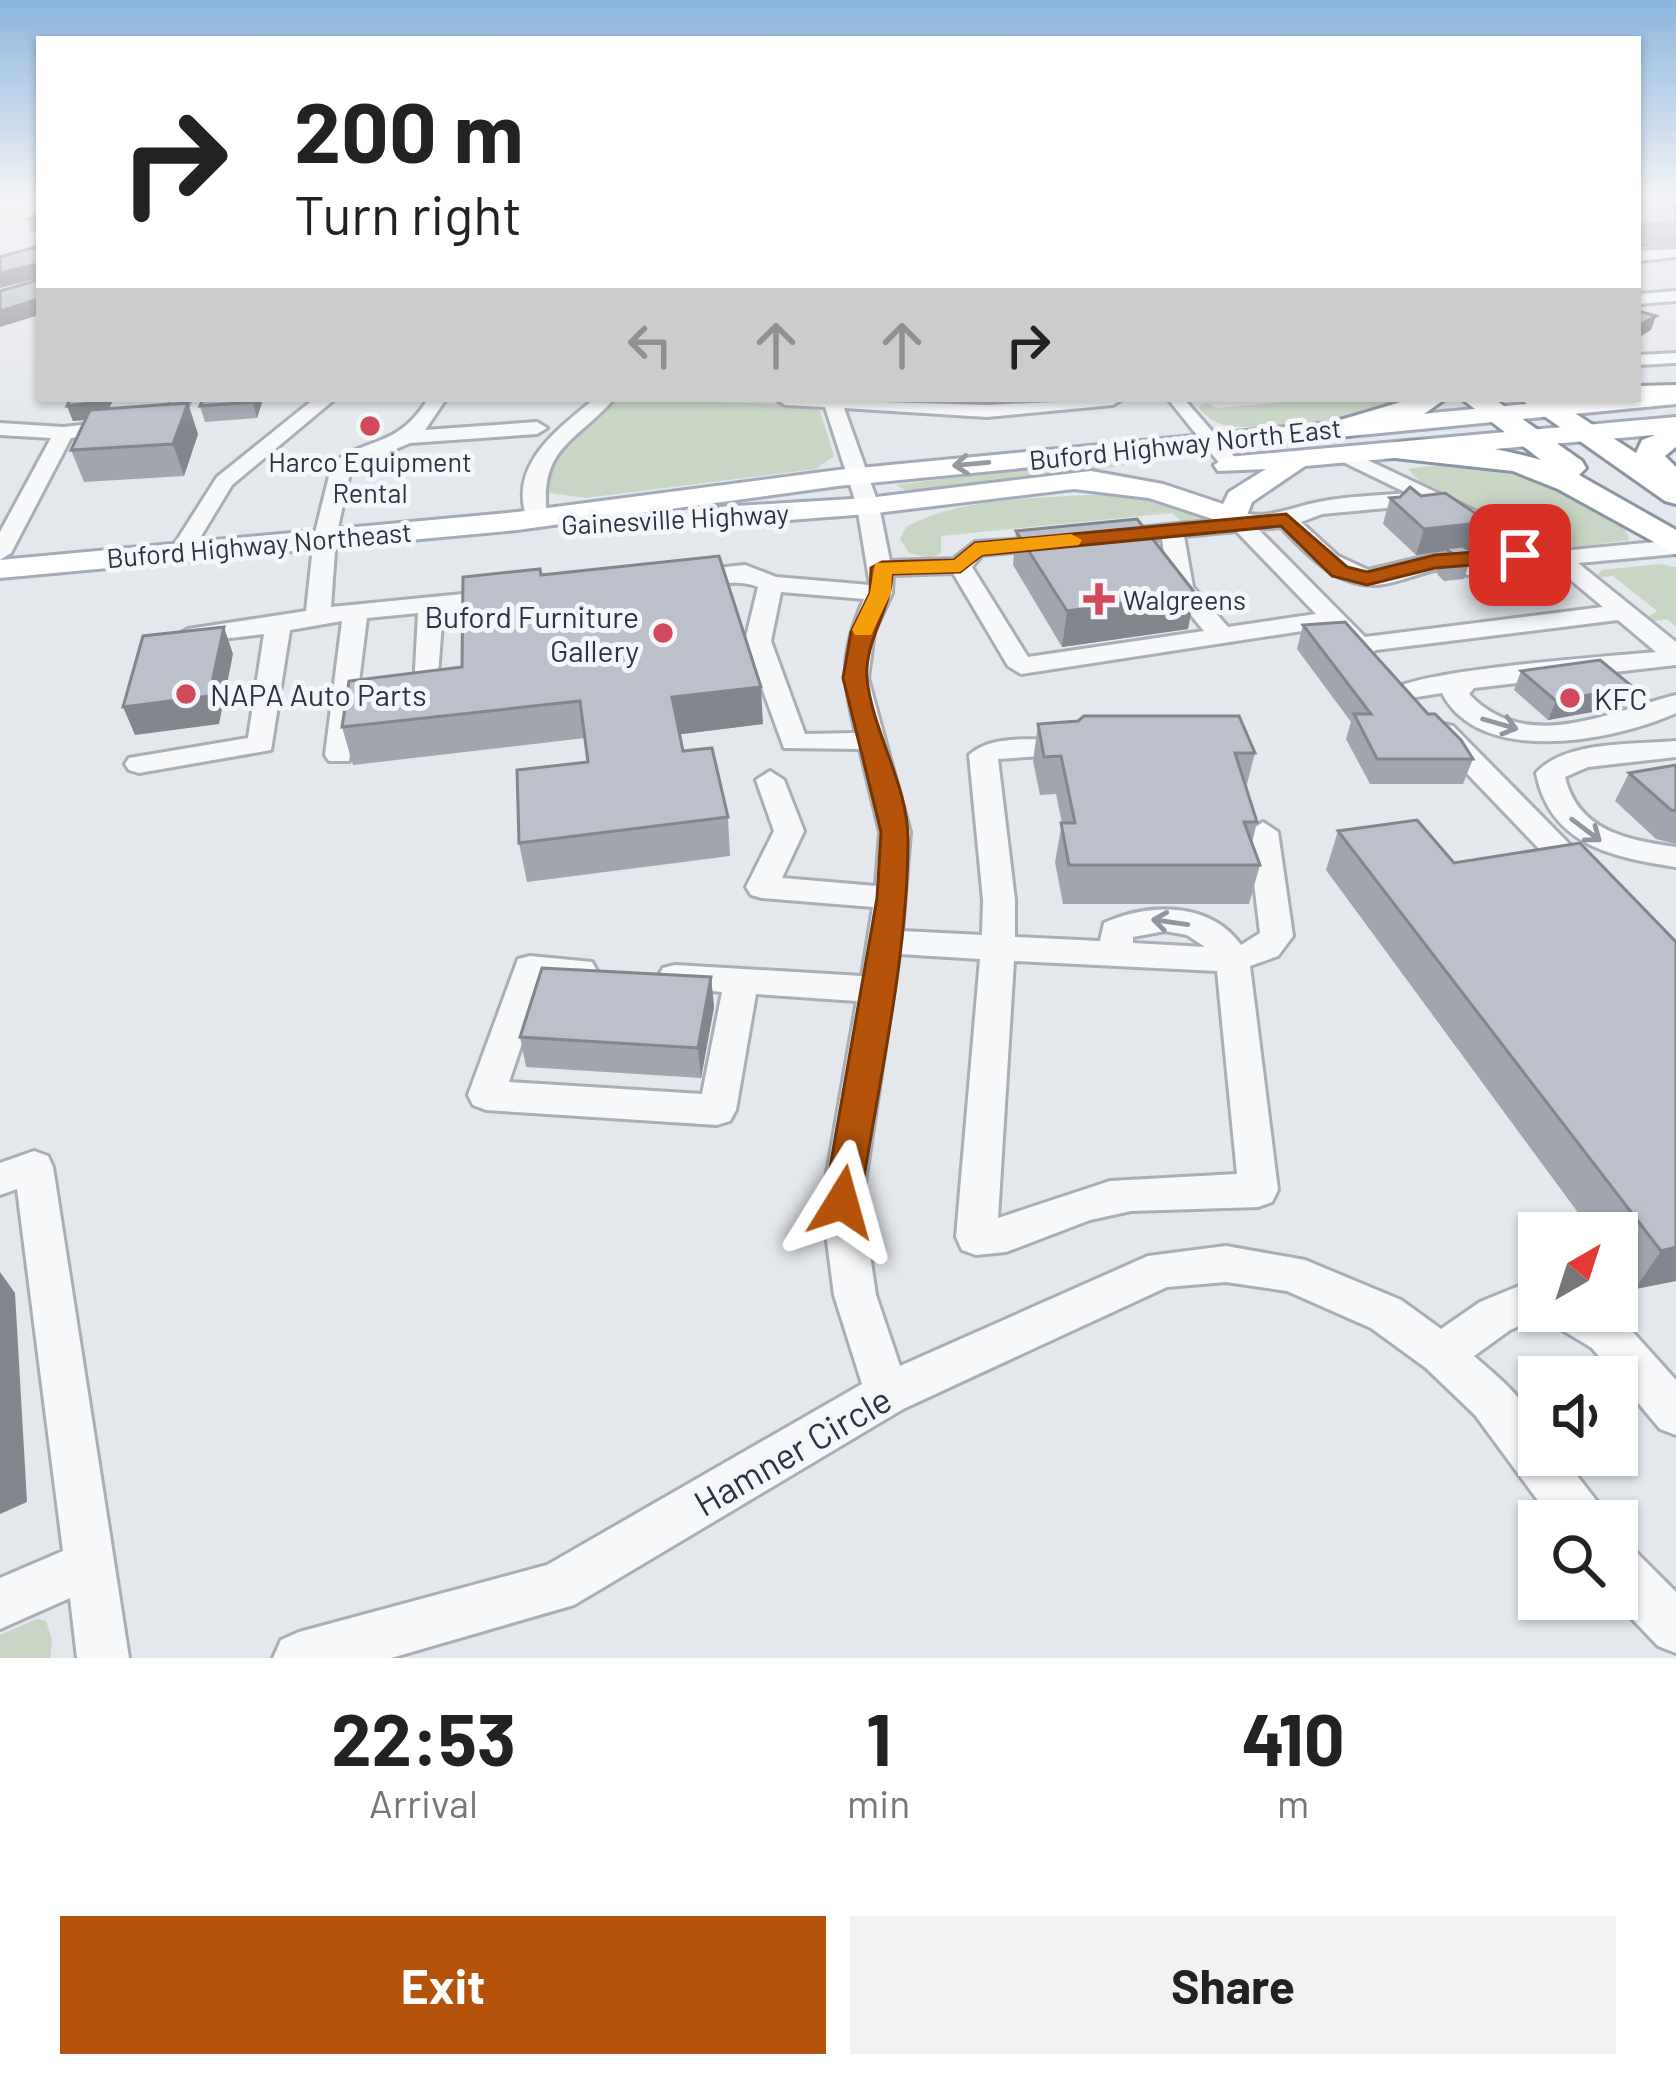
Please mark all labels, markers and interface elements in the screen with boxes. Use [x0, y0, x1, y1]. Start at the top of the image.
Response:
text: 200 m [294, 79, 524, 180]
icon: right [96, 84, 252, 240]
text: Turn right [294, 181, 522, 246]
icon: left [617, 312, 683, 378]
icon: ahead [743, 312, 809, 378]
icon: ahead [869, 312, 935, 378]
icon: right [995, 312, 1061, 378]
street label: Buford Highway North East [1027, 411, 1343, 475]
marker: Harco Equipment Rental [357, 413, 383, 439]
place label: Harco Equipment Rental [268, 445, 472, 508]
one-way arrow [952, 453, 991, 476]
street label: Gainesville Highway [560, 496, 790, 540]
pin [1469, 504, 1571, 606]
street label: Buford Highway Northeast [105, 515, 413, 573]
icon: arrive [1487, 522, 1553, 588]
place label: Walgreens [1123, 583, 1246, 615]
marker: Walgreens [1086, 586, 1112, 612]
place label: Buford Furniture Gallery [425, 598, 639, 668]
marker: Buford Furniture Gallery [650, 620, 676, 646]
place label: NAPA Auto Parts [210, 676, 427, 712]
place label: KFC [1594, 680, 1647, 716]
marker: NAPA Auto Parts [173, 681, 199, 707]
marker: KFC [1557, 685, 1583, 711]
one-way arrow [1480, 714, 1518, 736]
one-way arrow [1569, 816, 1602, 842]
one-way arrow [1151, 910, 1190, 933]
position arrow [779, 1139, 905, 1265]
north arrow [1518, 1212, 1638, 1332]
map controls [1518, 1212, 1638, 1620]
button: sound [1518, 1356, 1638, 1476]
street label: Hamner Circle [686, 1376, 898, 1524]
button: search [1518, 1500, 1638, 1620]
text: 22:53 [331, 1694, 516, 1780]
text: 1 [866, 1694, 891, 1780]
text: 410 [1242, 1694, 1345, 1780]
text: Arrival [369, 1779, 478, 1826]
text: min [847, 1779, 910, 1826]
text: m [1277, 1779, 1309, 1826]
button: Exit [60, 1916, 826, 2054]
button: Share [850, 1916, 1616, 2054]

